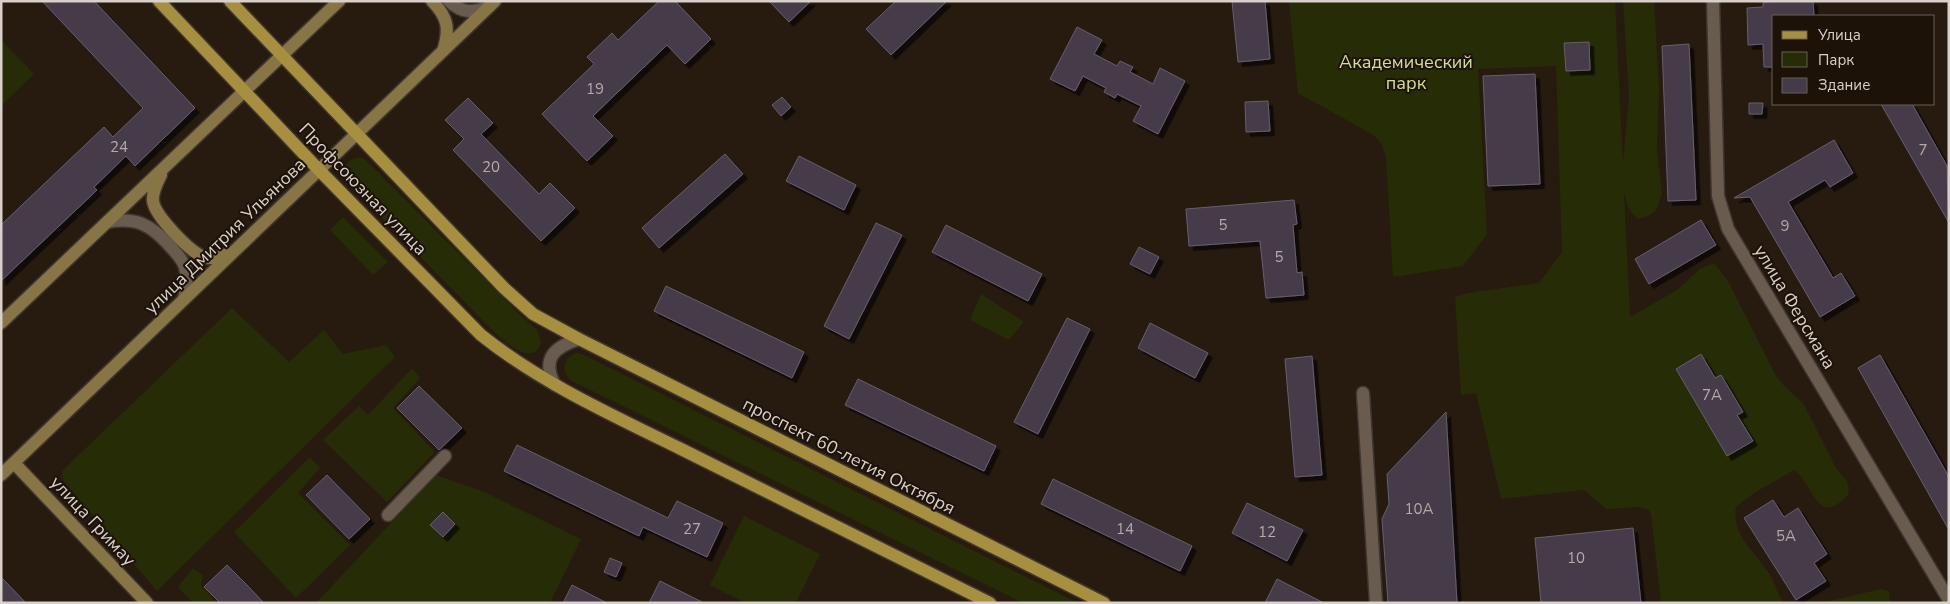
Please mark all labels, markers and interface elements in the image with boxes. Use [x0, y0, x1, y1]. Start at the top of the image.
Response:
legend [1772, 15, 1935, 105]
text: Улица [1817, 25, 1861, 45]
park label: Академический парк [1339, 50, 1473, 95]
text: Парк [1818, 50, 1854, 70]
text: Здание [1818, 75, 1870, 95]
house number: 19 [586, 79, 604, 99]
street label: Профсоюзная улица [294, 118, 432, 260]
house number: 24 [110, 137, 128, 157]
house number: 7 [1918, 140, 1928, 160]
street label: улица Дмитрия Ульянова [139, 153, 311, 319]
house number: 20 [482, 157, 500, 177]
house number: 5 [1218, 215, 1228, 235]
house number: 9 [1780, 216, 1790, 236]
street label: улица Ферсмана [1748, 240, 1842, 374]
house number: 5 [1274, 247, 1284, 267]
house number: 7А [1702, 385, 1722, 405]
street label: проспект 60-летия Октября [739, 392, 959, 520]
street label: улица Гримау [45, 471, 141, 572]
house number: 10А [1405, 499, 1434, 519]
house number: 27 [683, 519, 701, 539]
house number: 14 [1116, 519, 1134, 539]
house number: 12 [1258, 522, 1276, 542]
house number: 5А [1776, 526, 1796, 546]
house number: 10 [1567, 548, 1585, 568]

